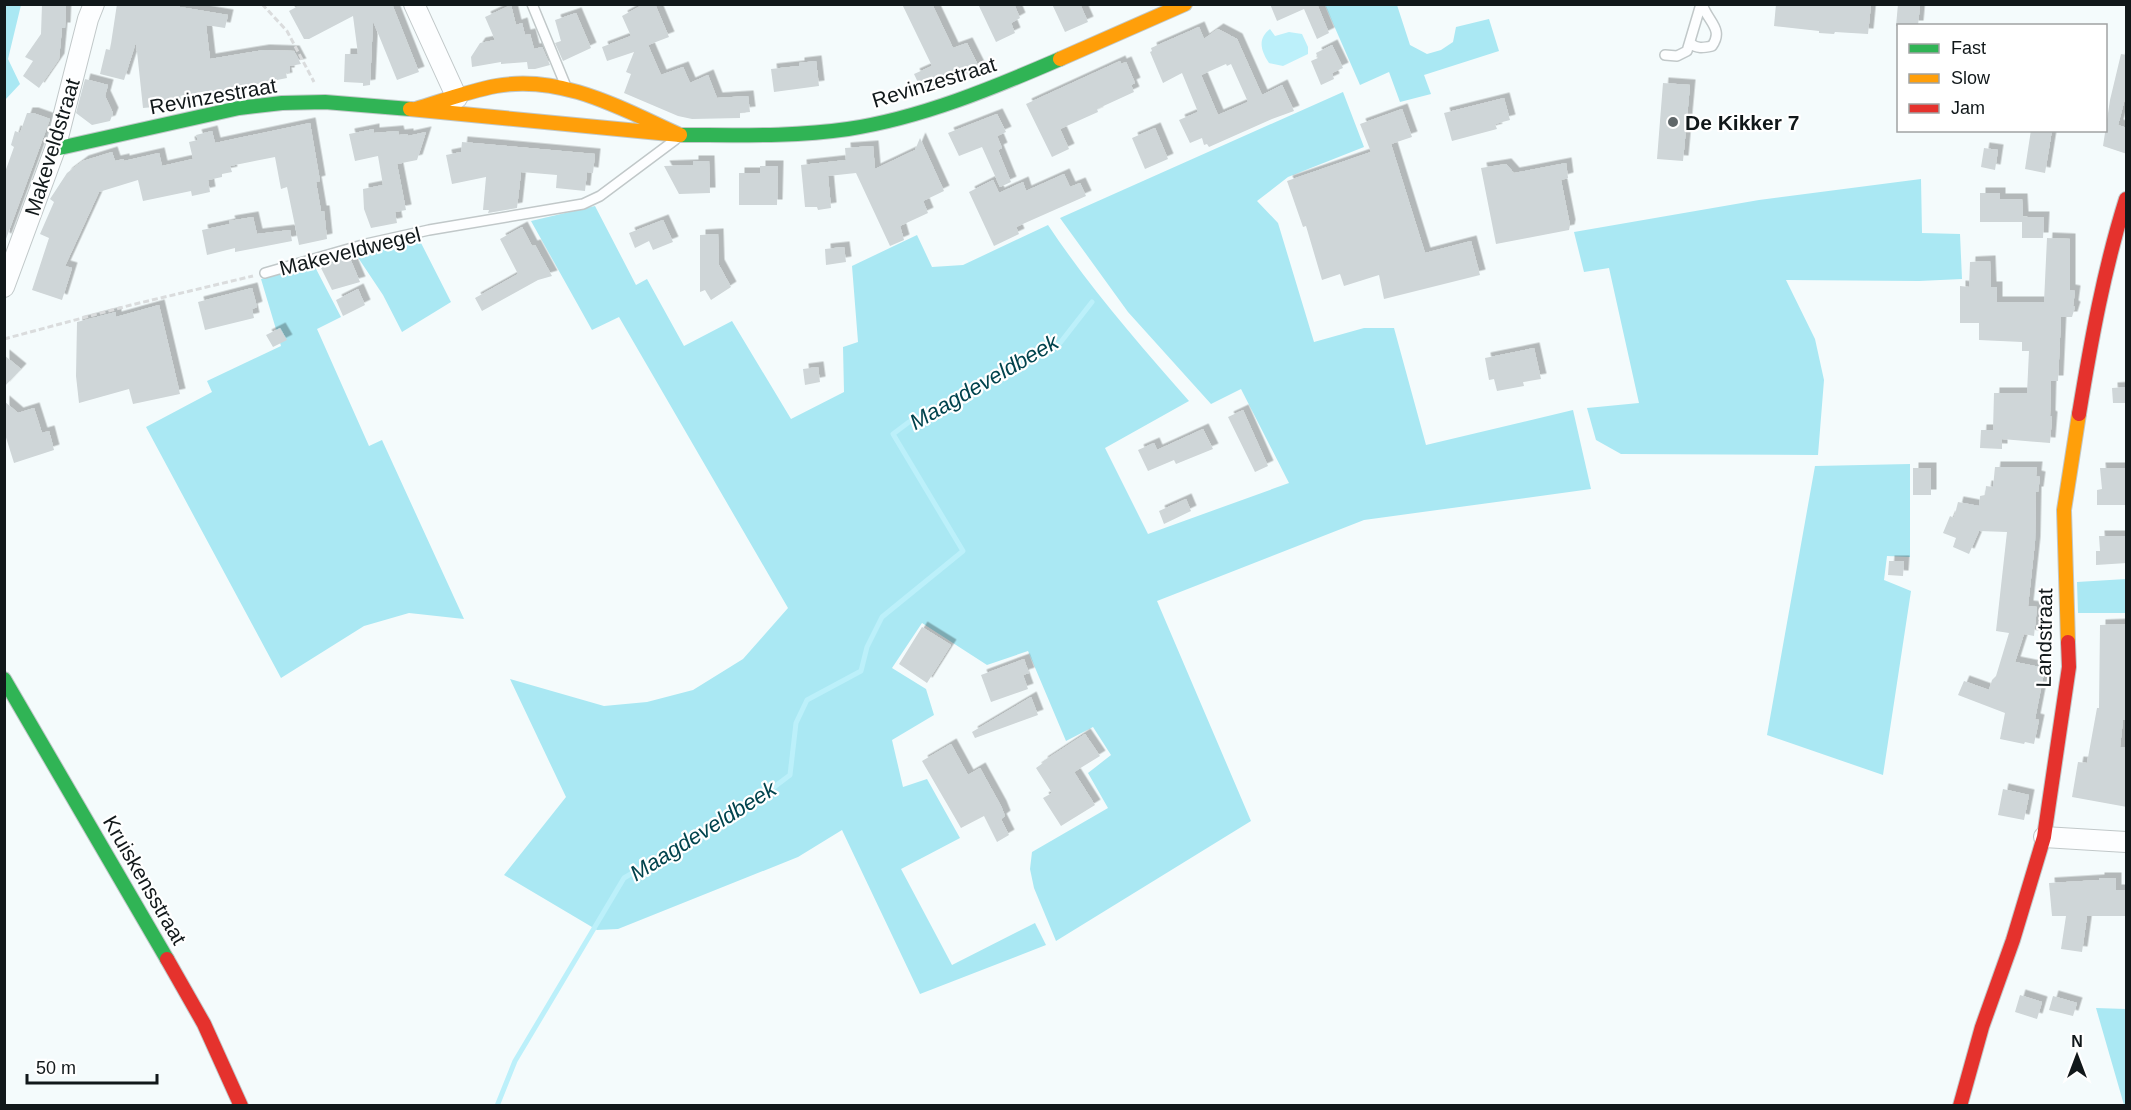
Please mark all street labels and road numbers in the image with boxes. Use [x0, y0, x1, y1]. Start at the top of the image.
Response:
street label: Revinzestraat [869, 52, 999, 112]
street label: Revinzestraat [148, 73, 278, 118]
street label: Makeveldstraat [20, 75, 84, 218]
street label: Makeveldwegel [277, 222, 423, 280]
street label: Landstraat [2032, 588, 2056, 688]
street label: Kruiskensstraat [99, 812, 191, 949]

